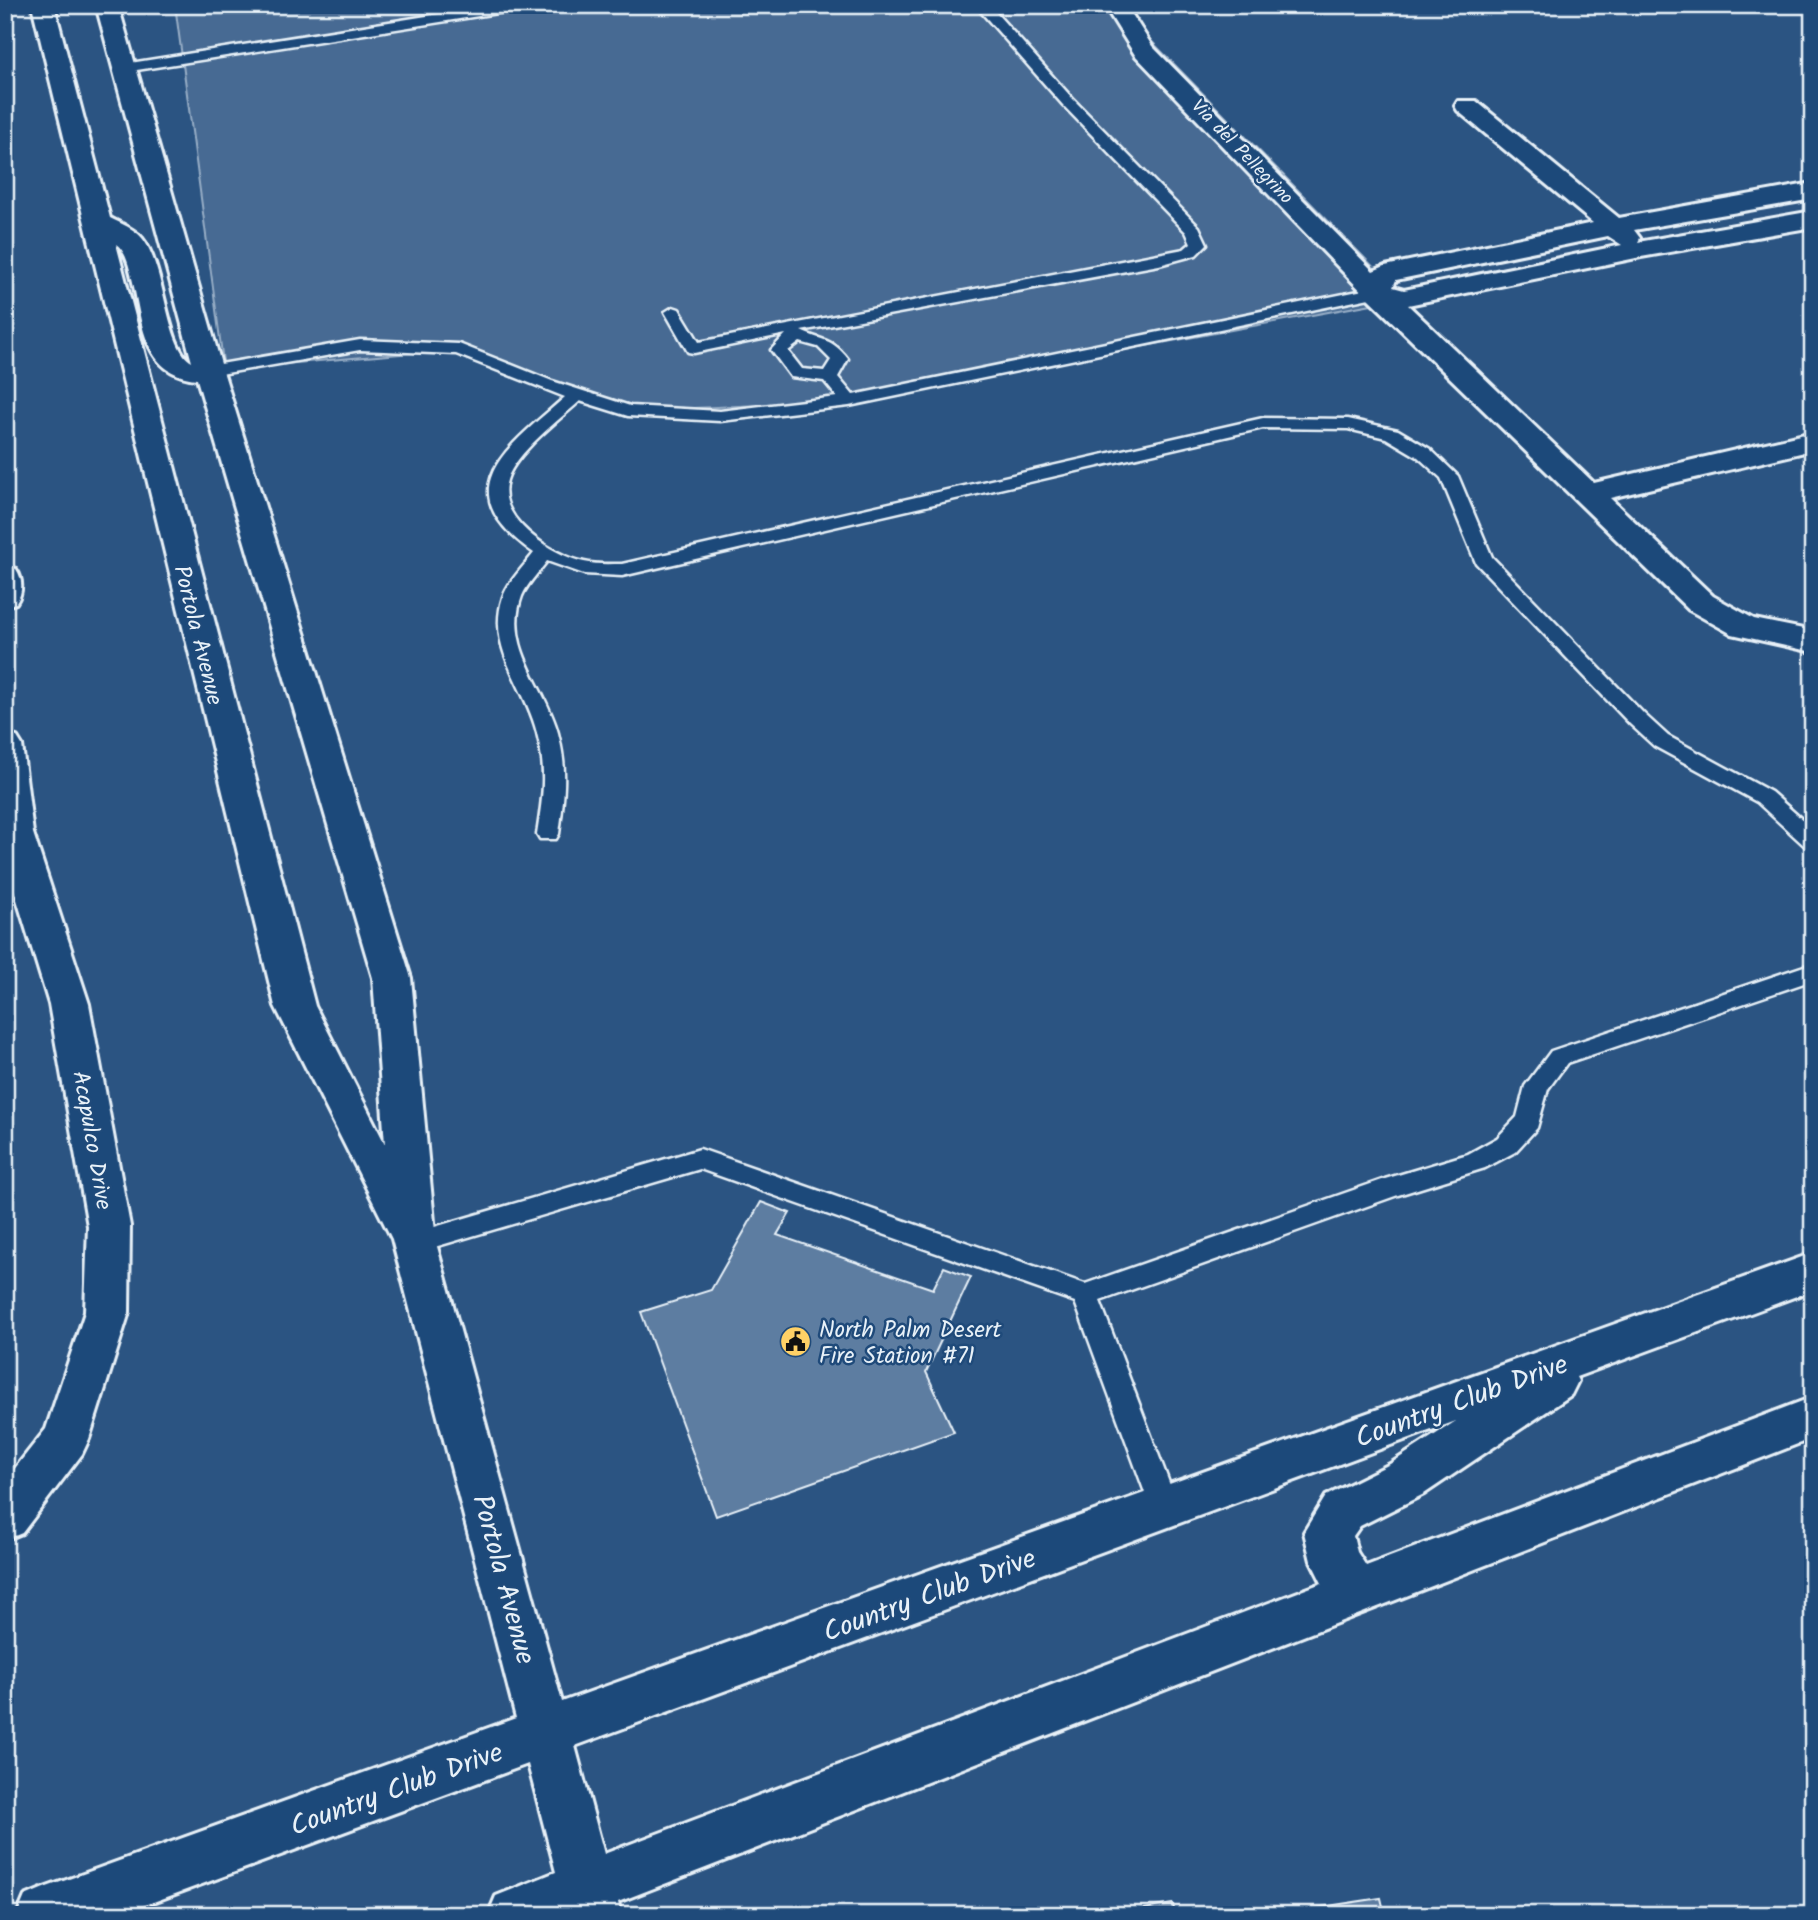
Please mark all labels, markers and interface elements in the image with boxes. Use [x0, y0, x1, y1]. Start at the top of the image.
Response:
street label: Via del Pellegrino [1183, 93, 1300, 212]
street label: Portola Avenue [162, 562, 232, 709]
street label: Acapulco Drive [61, 1068, 121, 1213]
place label: North Palm Desert Fire Station #71 [819, 1313, 1002, 1375]
public building icon: North Palm Desert Fire Station #71 [779, 1325, 813, 1359]
street label: Country Club Drive [1349, 1343, 1575, 1462]
street label: Portola Avenue [458, 1490, 547, 1670]
street label: Country Club Drive [817, 1537, 1043, 1656]
street label: Country Club Drive [284, 1731, 510, 1850]

